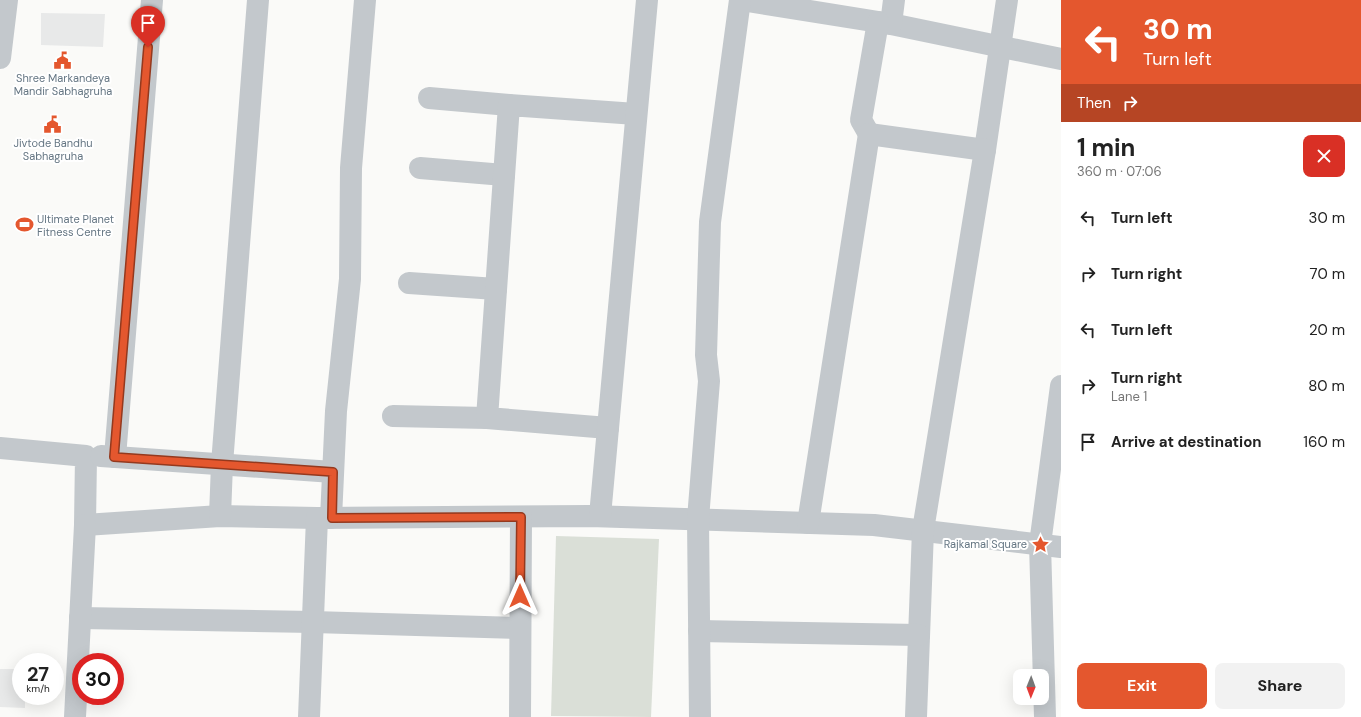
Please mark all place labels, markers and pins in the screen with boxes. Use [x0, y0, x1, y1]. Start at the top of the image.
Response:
pin [131, 6, 165, 47]
public building icon: Shree Markandeya Mandir Sabhagruha [53, 50, 73, 70]
place label: Shree Markandeya Mandir Sabhagruha [14, 71, 112, 98]
public building icon: Jivtode Bandhu Sabhagruha [43, 115, 63, 135]
place label: Jivtode Bandhu Sabhagruha [13, 136, 93, 163]
place label: Ultimate Planet Fitness Centre [37, 212, 114, 239]
sports icon: Ultimate Planet Fitness Centre [14, 215, 34, 235]
place icon: Rajkamal Square [1030, 534, 1050, 554]
place label: Rajkamal Square [944, 537, 1027, 551]

